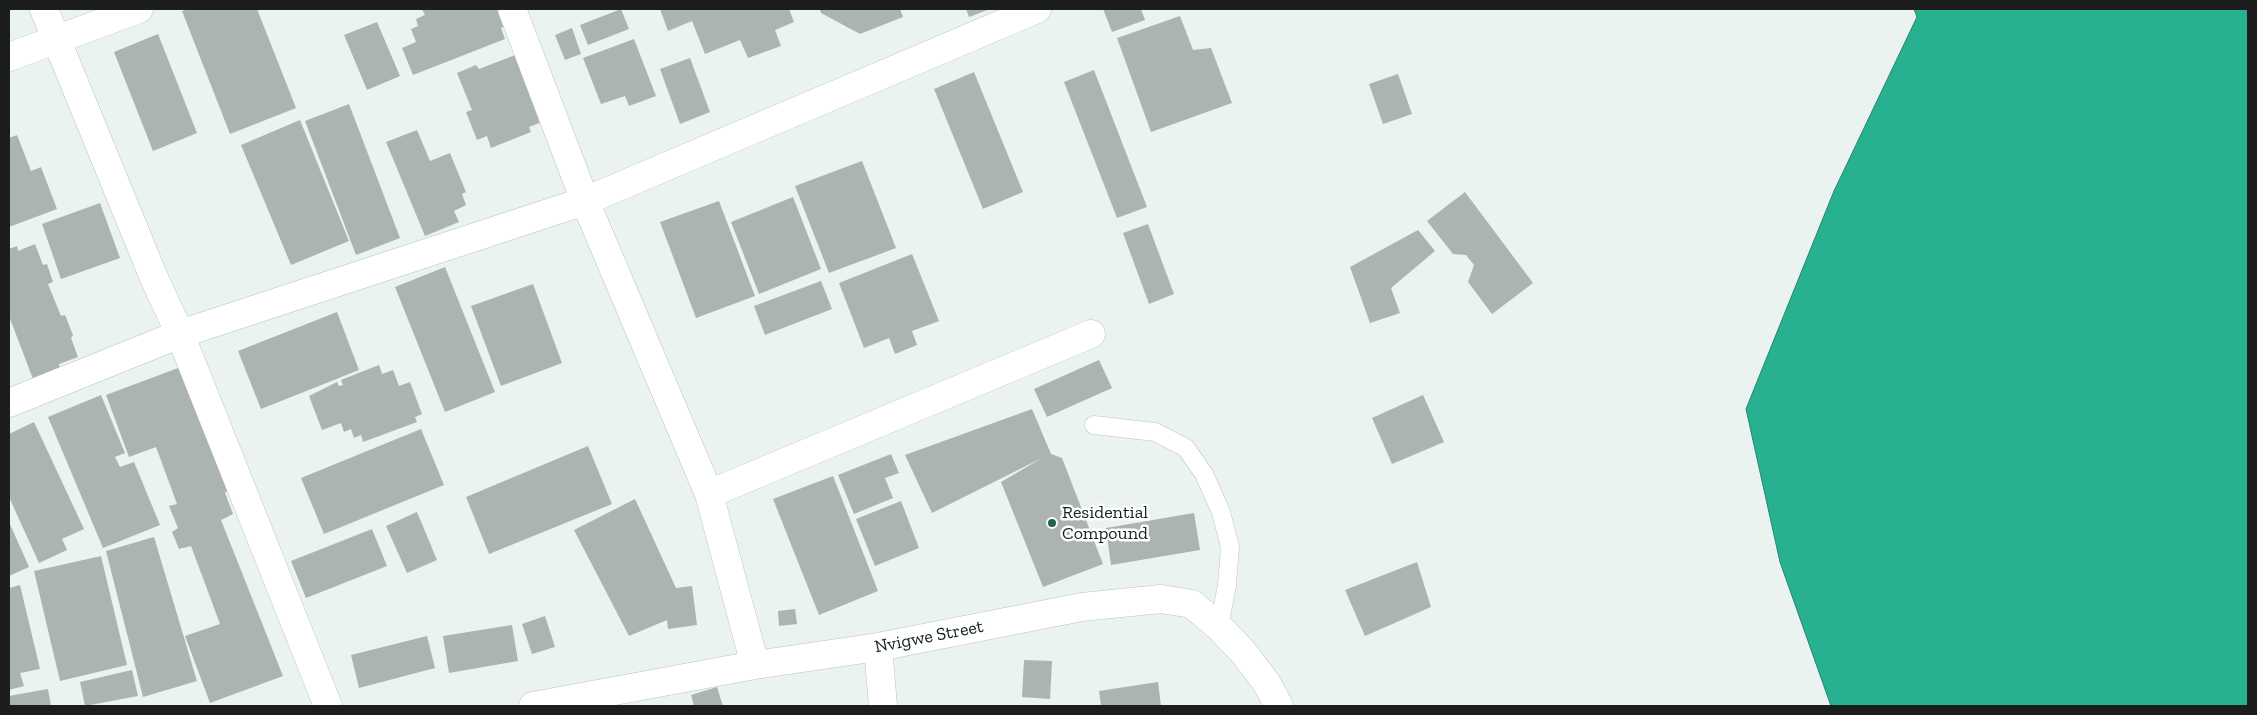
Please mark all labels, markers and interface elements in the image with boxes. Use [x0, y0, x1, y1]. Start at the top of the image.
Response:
place label: Residential Compound [1062, 502, 1148, 544]
marker: Residential Compound [1046, 517, 1058, 529]
street label: Nvigwe Street [873, 616, 985, 658]

